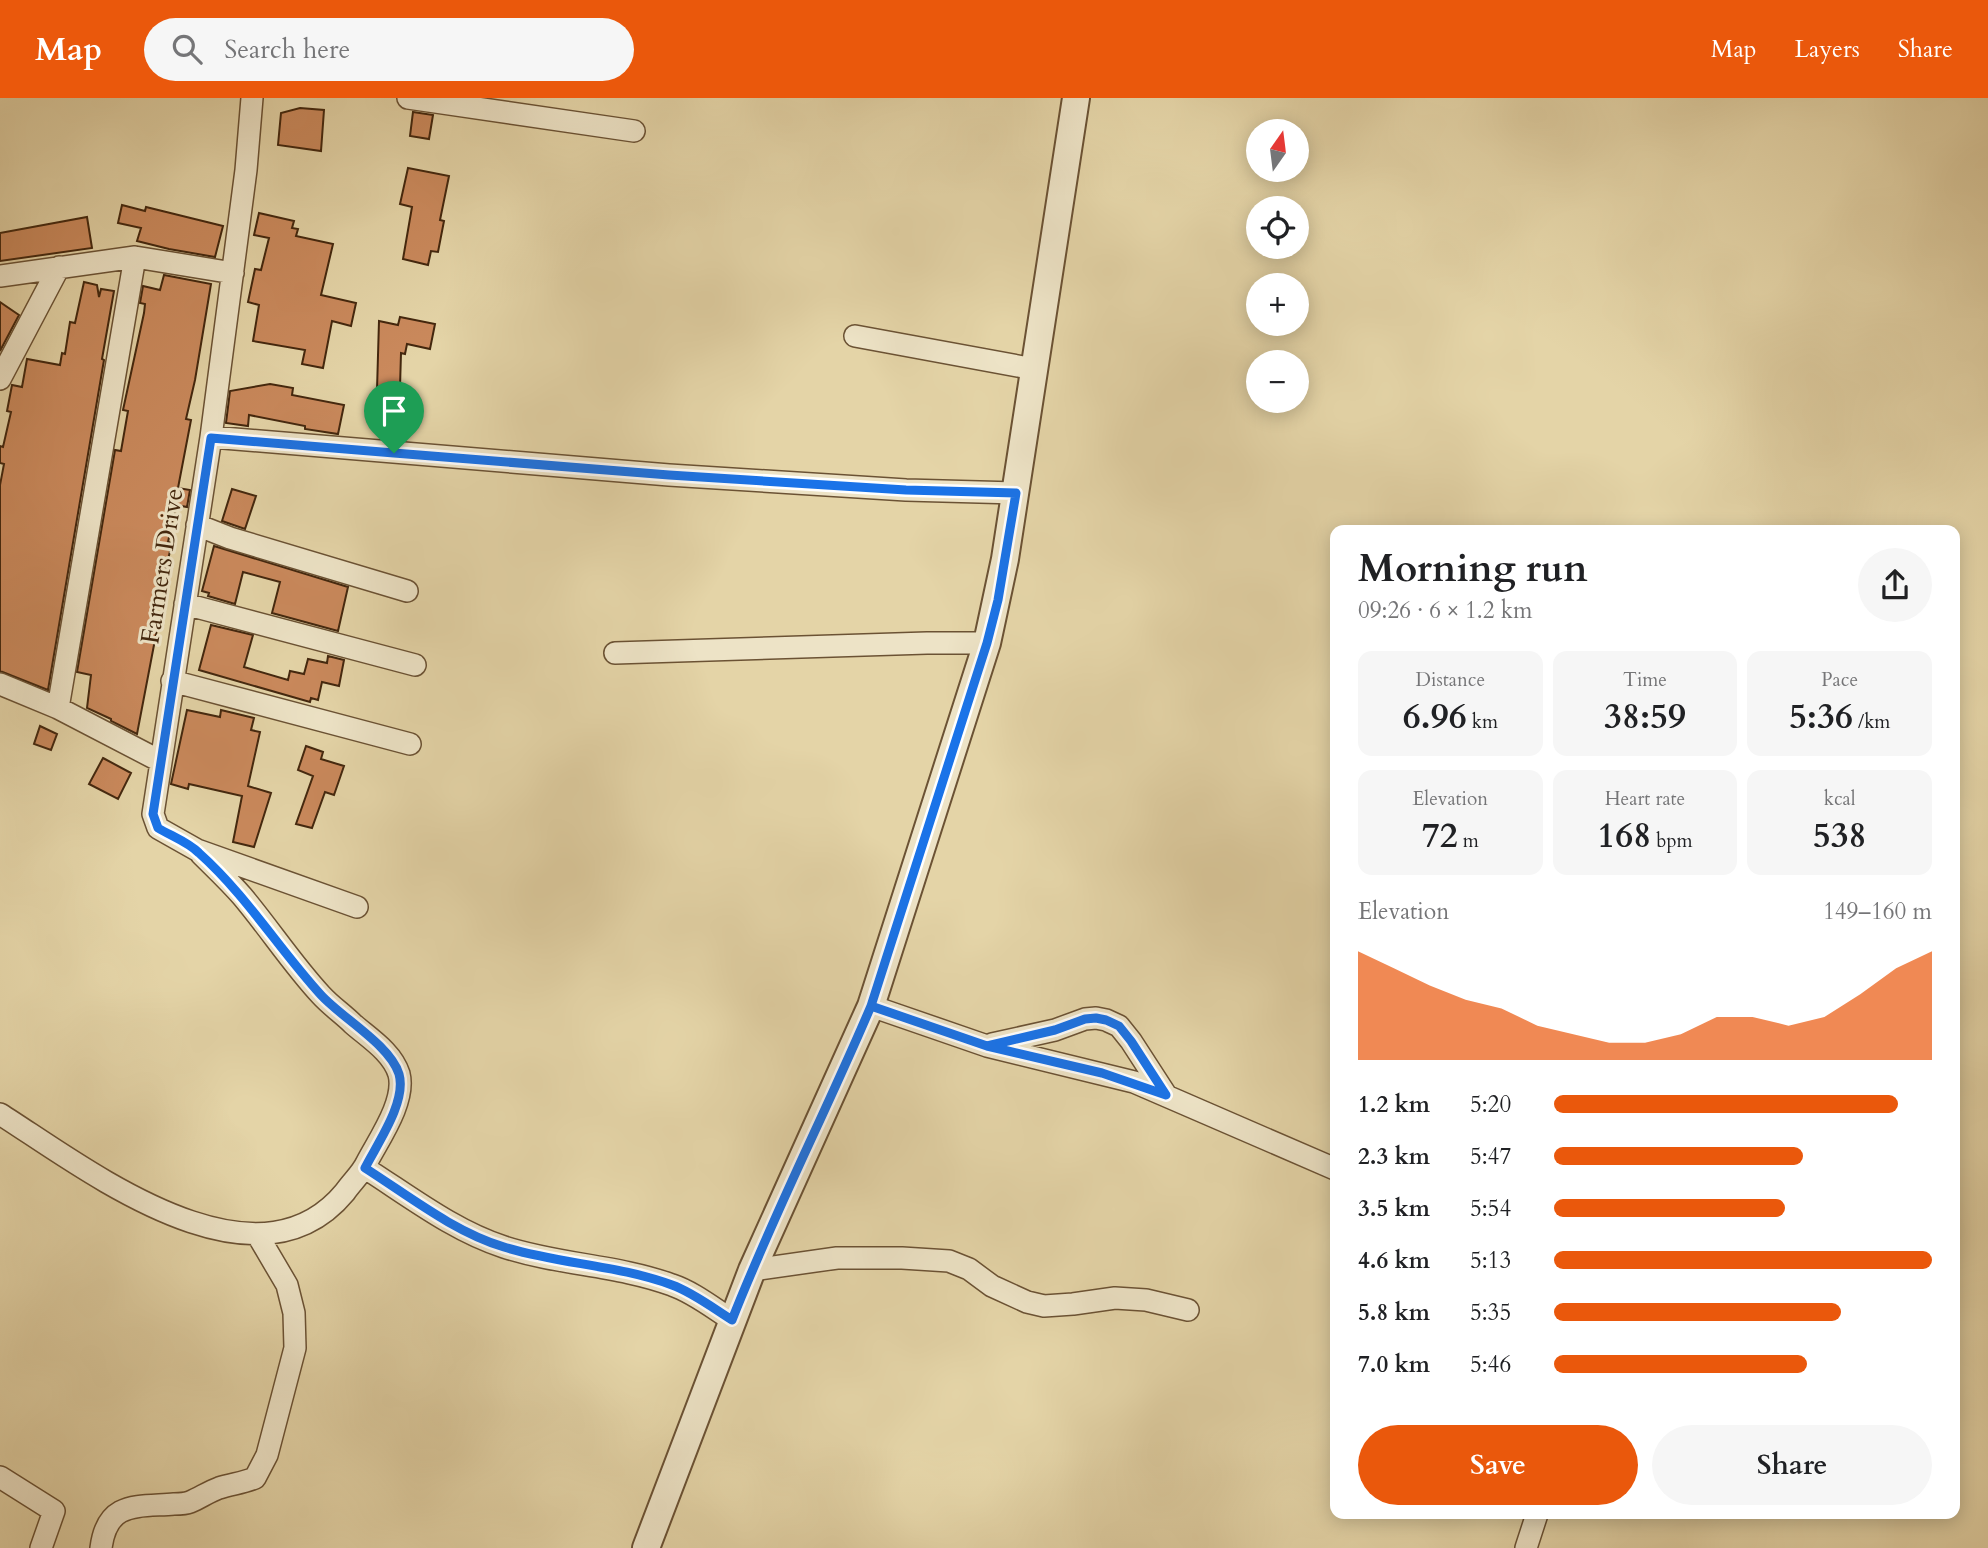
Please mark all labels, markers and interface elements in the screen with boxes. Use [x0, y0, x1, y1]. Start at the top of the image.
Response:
search box [144, 18, 634, 81]
text: Map [35, 27, 102, 72]
icon: search [168, 30, 206, 68]
text: Search here [224, 32, 350, 67]
text: Map [1711, 33, 1757, 66]
text: Layers [1795, 33, 1860, 66]
text: Share [1898, 33, 1953, 66]
north arrow [1246, 119, 1309, 182]
map controls [1246, 119, 1309, 413]
button: locate [1246, 196, 1309, 259]
button: + [1246, 273, 1309, 336]
button: − [1246, 350, 1309, 413]
pin [364, 381, 424, 453]
icon: arrive [375, 392, 413, 430]
street label: Farmers Drive [132, 486, 192, 646]
text: Morning run [1358, 543, 1588, 595]
button: share [1858, 548, 1932, 622]
text: 09:26 · 6 × 1.2 km [1358, 595, 1532, 626]
text: Distance [1416, 667, 1485, 693]
text: Time [1623, 667, 1667, 693]
text: Pace [1821, 667, 1858, 693]
text: 6.96 [1403, 693, 1467, 741]
text: 38:59 [1604, 693, 1686, 741]
text: 5:36 [1789, 693, 1853, 741]
text: km [1467, 709, 1498, 735]
text: /km [1853, 709, 1890, 735]
text: Elevation [1413, 786, 1488, 812]
text: Heart rate [1605, 786, 1685, 812]
text: kcal [1824, 786, 1856, 812]
text: 72 [1422, 812, 1458, 860]
text: 168 [1597, 812, 1651, 860]
text: 538 [1813, 812, 1867, 860]
text: m [1458, 828, 1479, 854]
text: bpm [1651, 828, 1693, 854]
text: Elevation [1358, 896, 1449, 927]
text: 149–160 m [1823, 896, 1932, 927]
text: 1.2 km [1358, 1089, 1430, 1120]
text: 5:20 [1470, 1089, 1511, 1120]
text: 2.3 km [1358, 1141, 1430, 1172]
text: 5:47 [1470, 1141, 1511, 1172]
text: 3.5 km [1358, 1193, 1430, 1224]
text: 5:54 [1470, 1193, 1511, 1224]
text: 4.6 km [1358, 1245, 1430, 1276]
text: 5:13 [1470, 1245, 1511, 1276]
text: 5.8 km [1358, 1297, 1430, 1328]
text: 5:35 [1470, 1297, 1511, 1328]
text: 7.0 km [1358, 1349, 1430, 1380]
text: 5:46 [1470, 1349, 1511, 1380]
button: Save [1358, 1425, 1638, 1505]
button: Share [1652, 1425, 1932, 1505]

